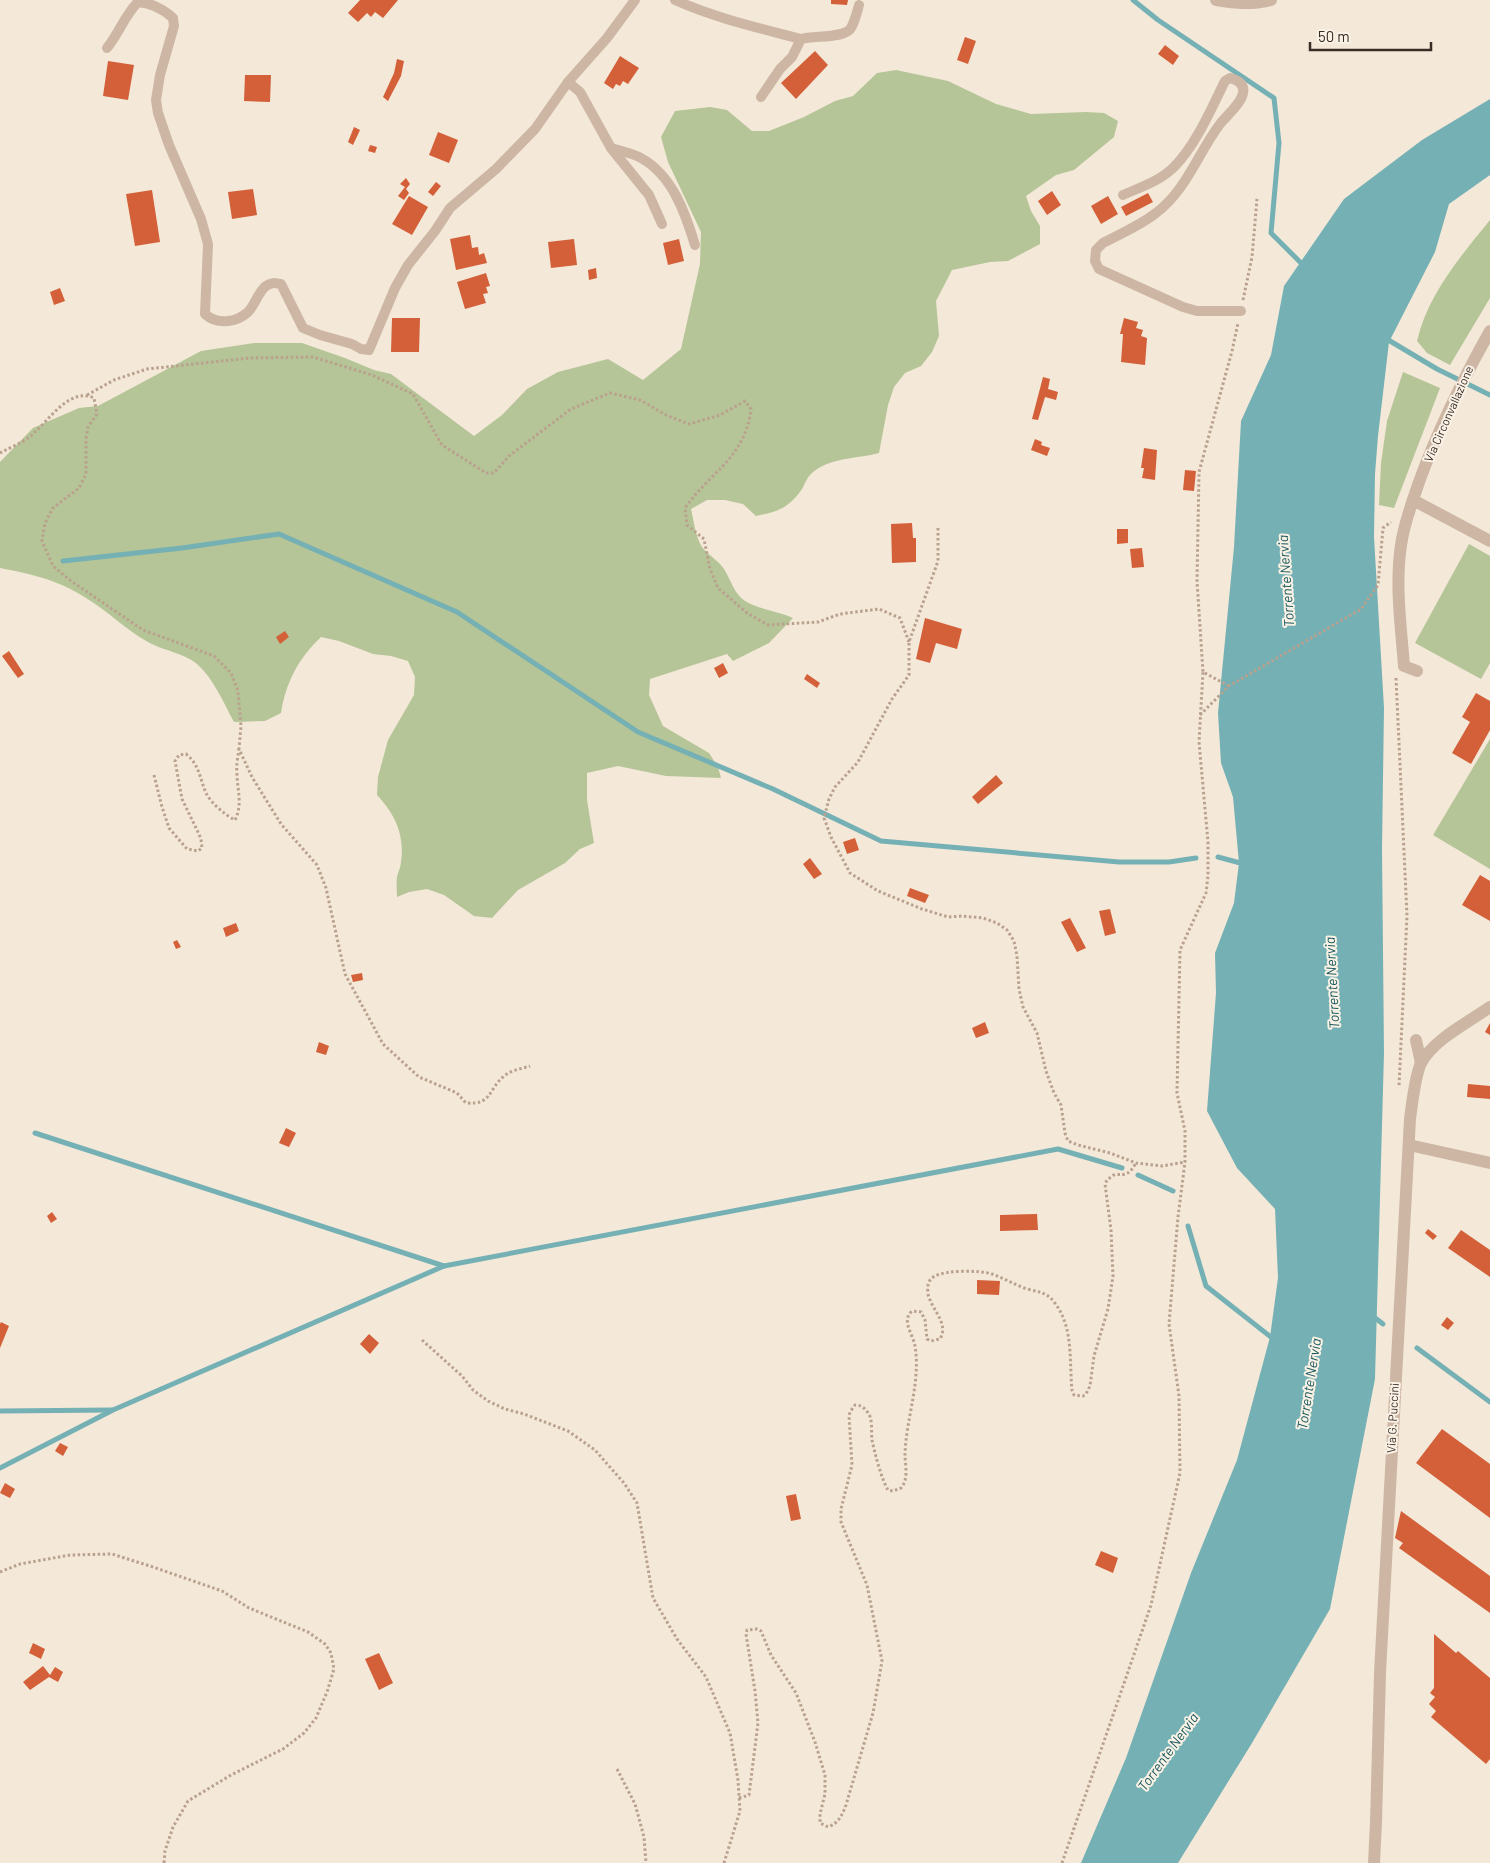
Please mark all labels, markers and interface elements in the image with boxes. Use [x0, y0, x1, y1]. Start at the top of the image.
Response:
scale bar [1310, 20, 1431, 52]
text: 50 m [1318, 27, 1350, 45]
street label: Via Circonvallazione [1421, 363, 1476, 464]
water label: Torrente Nervia [1274, 534, 1297, 628]
water label: Torrente Nervia [1321, 936, 1342, 1030]
water label: Torrente Nervia [1293, 1337, 1324, 1431]
street label: Via G. Puccini [1383, 1383, 1401, 1453]
water label: Torrente Nervia [1134, 1709, 1202, 1794]

